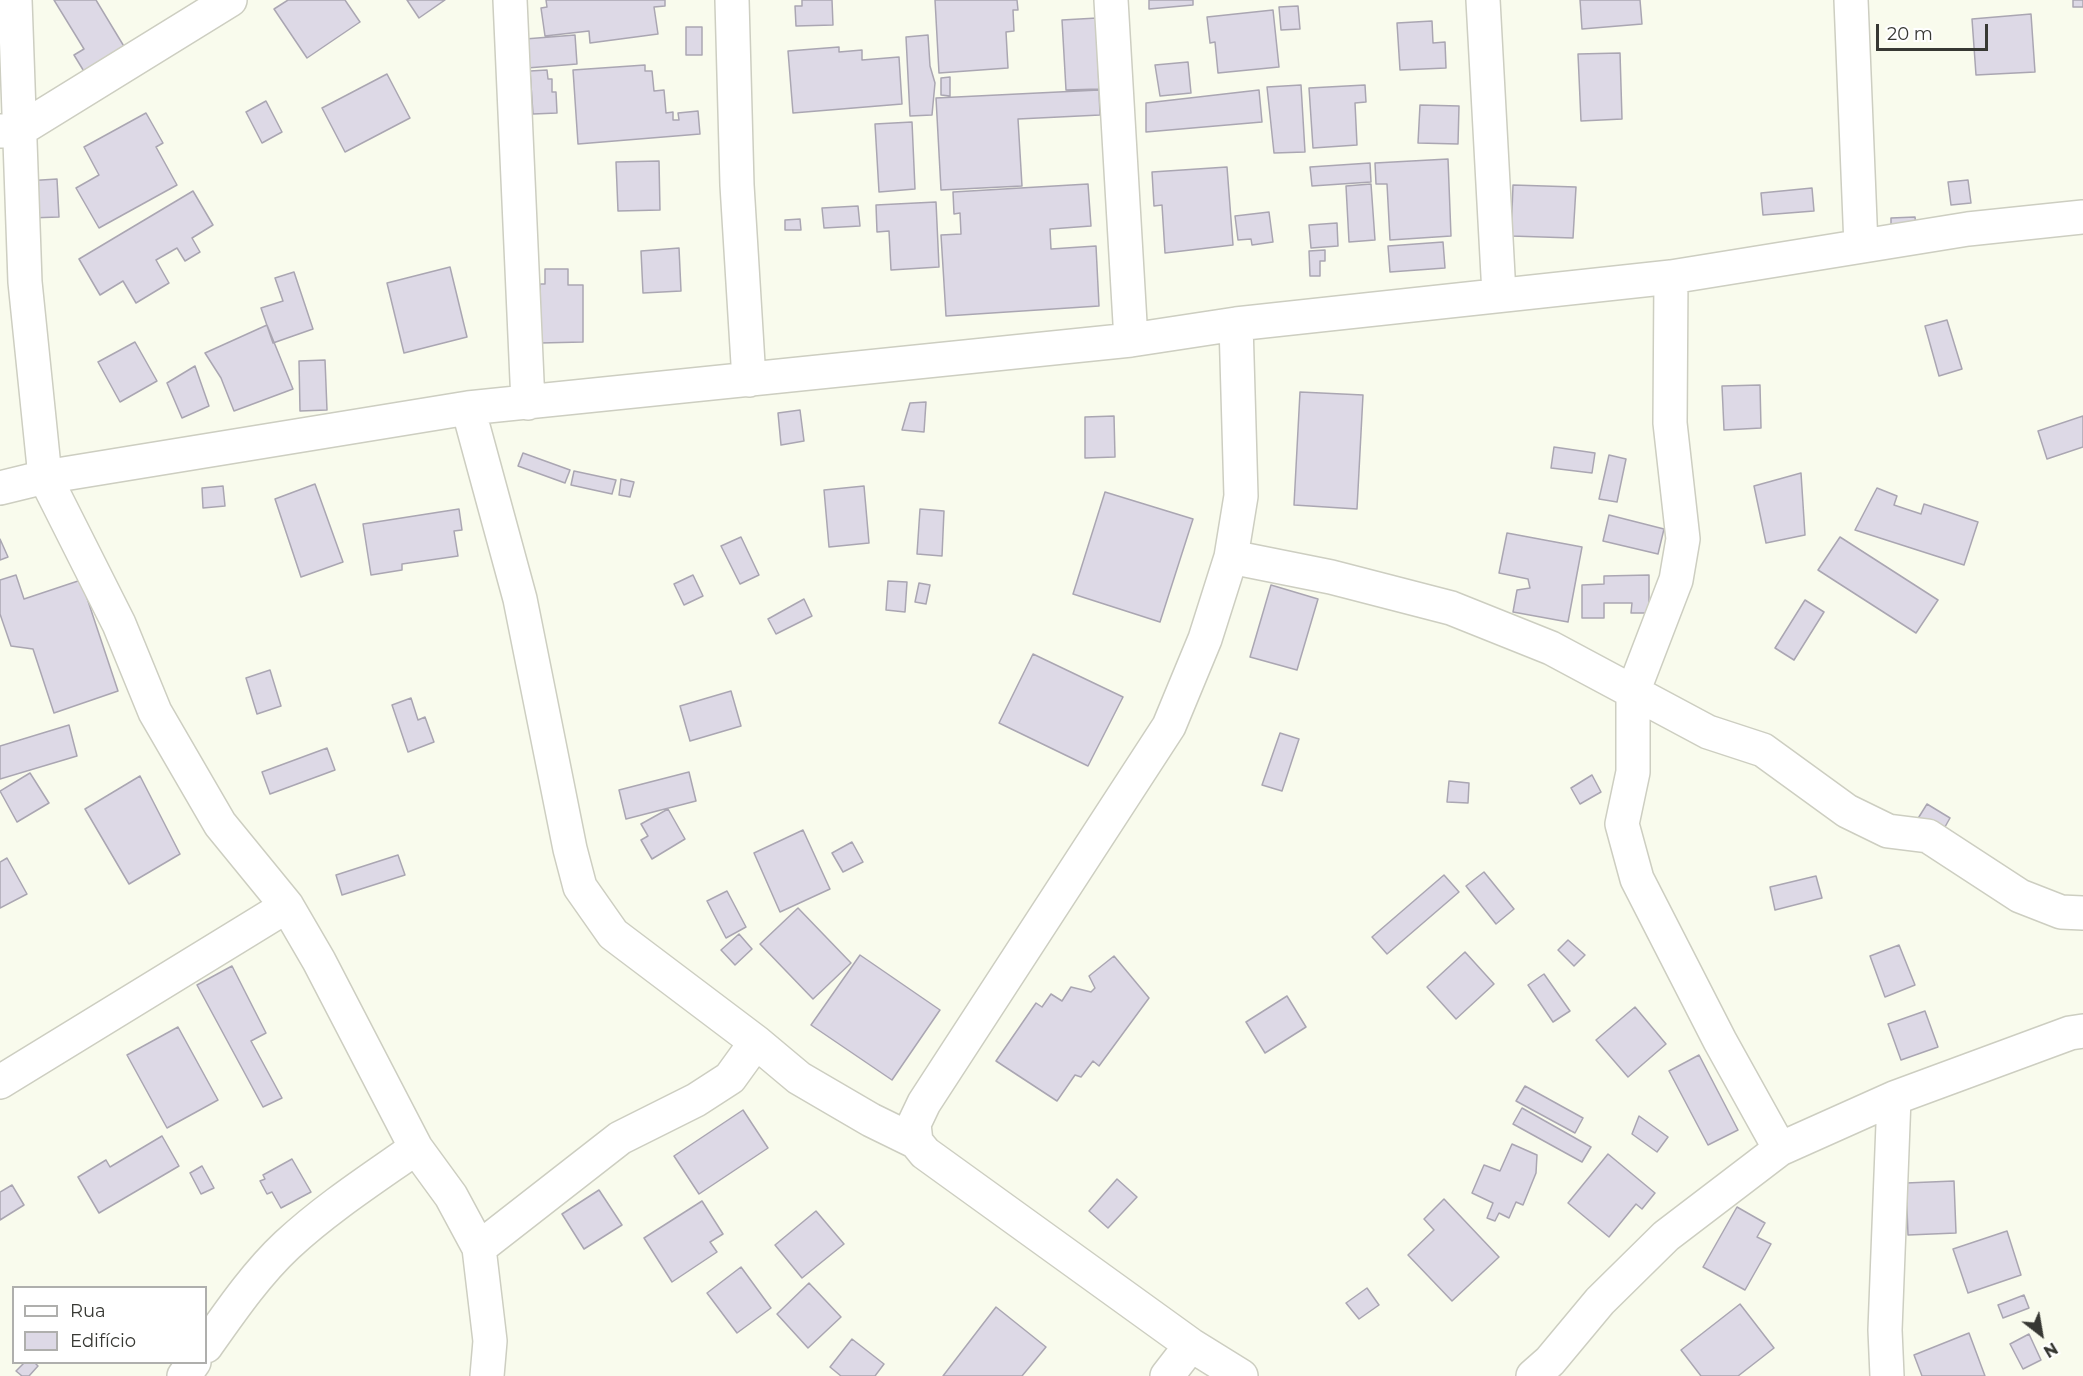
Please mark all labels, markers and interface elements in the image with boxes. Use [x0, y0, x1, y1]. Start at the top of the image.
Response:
scale bar [1879, 12, 1992, 50]
text: 20 m [1887, 23, 1933, 45]
legend [12, 1286, 207, 1364]
text: Rua [70, 1300, 106, 1322]
north arrow [2011, 1304, 2071, 1364]
text: Edifício [70, 1330, 136, 1352]
text: N [2040, 1338, 2061, 1361]

